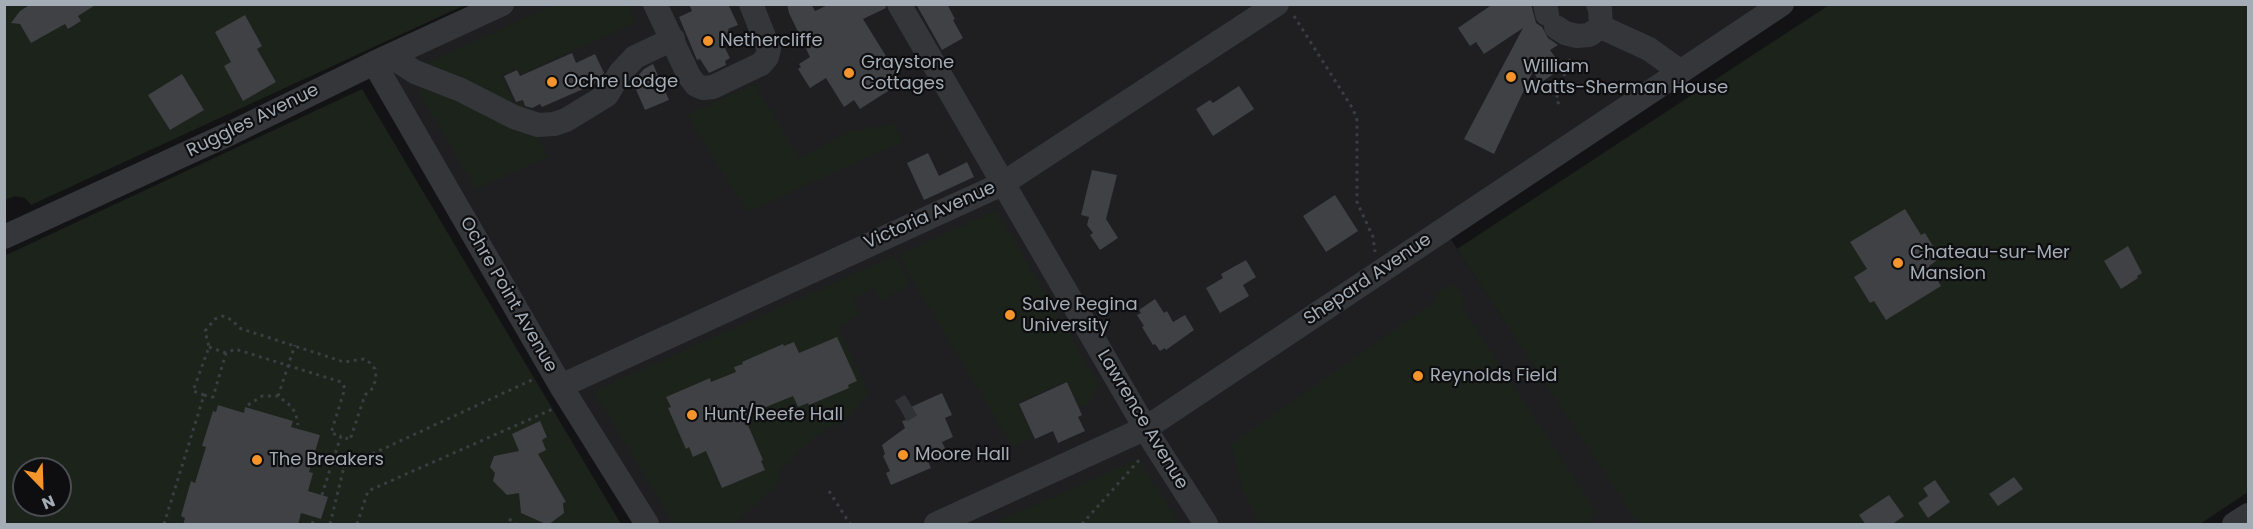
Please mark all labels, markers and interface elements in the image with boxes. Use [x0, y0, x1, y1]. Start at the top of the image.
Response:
place label: Nethercliffe [720, 30, 823, 52]
marker: Nethercliffe [701, 34, 715, 48]
place label: Graystone Cottages [861, 52, 954, 94]
place label: William Watts-Sherman House [1523, 56, 1728, 98]
marker: Graystone Cottages [842, 66, 856, 80]
marker: William Watts-Sherman House [1504, 70, 1518, 84]
place label: Ochre Lodge [564, 71, 678, 93]
marker: Ochre Lodge [545, 75, 559, 89]
street label: Ruggles Avenue [183, 80, 323, 162]
street label: Victoria Avenue [861, 177, 999, 255]
street label: Ochre Point Avenue [455, 213, 561, 377]
street label: Shepard Avenue [1300, 229, 1436, 331]
place label: Chateau-sur-Mer Mansion [1910, 242, 2070, 284]
marker: Chateau-sur-Mer Mansion [1891, 256, 1905, 270]
place label: Salve Regina University [1022, 294, 1138, 336]
marker: Salve Regina University [1003, 308, 1017, 322]
street label: Lawrence Avenue [1092, 346, 1192, 494]
place label: Reynolds Field [1430, 365, 1557, 387]
marker: Reynolds Field [1411, 369, 1425, 383]
place label: Hunt/Reefe Hall [704, 404, 843, 426]
marker: Hunt/Reefe Hall [685, 408, 699, 422]
place label: Moore Hall [915, 444, 1010, 466]
marker: Moore Hall [896, 448, 910, 462]
place label: The Breakers [269, 449, 384, 471]
marker: The Breakers [250, 453, 264, 467]
north arrow [12, 457, 72, 517]
text: N [38, 489, 58, 515]

